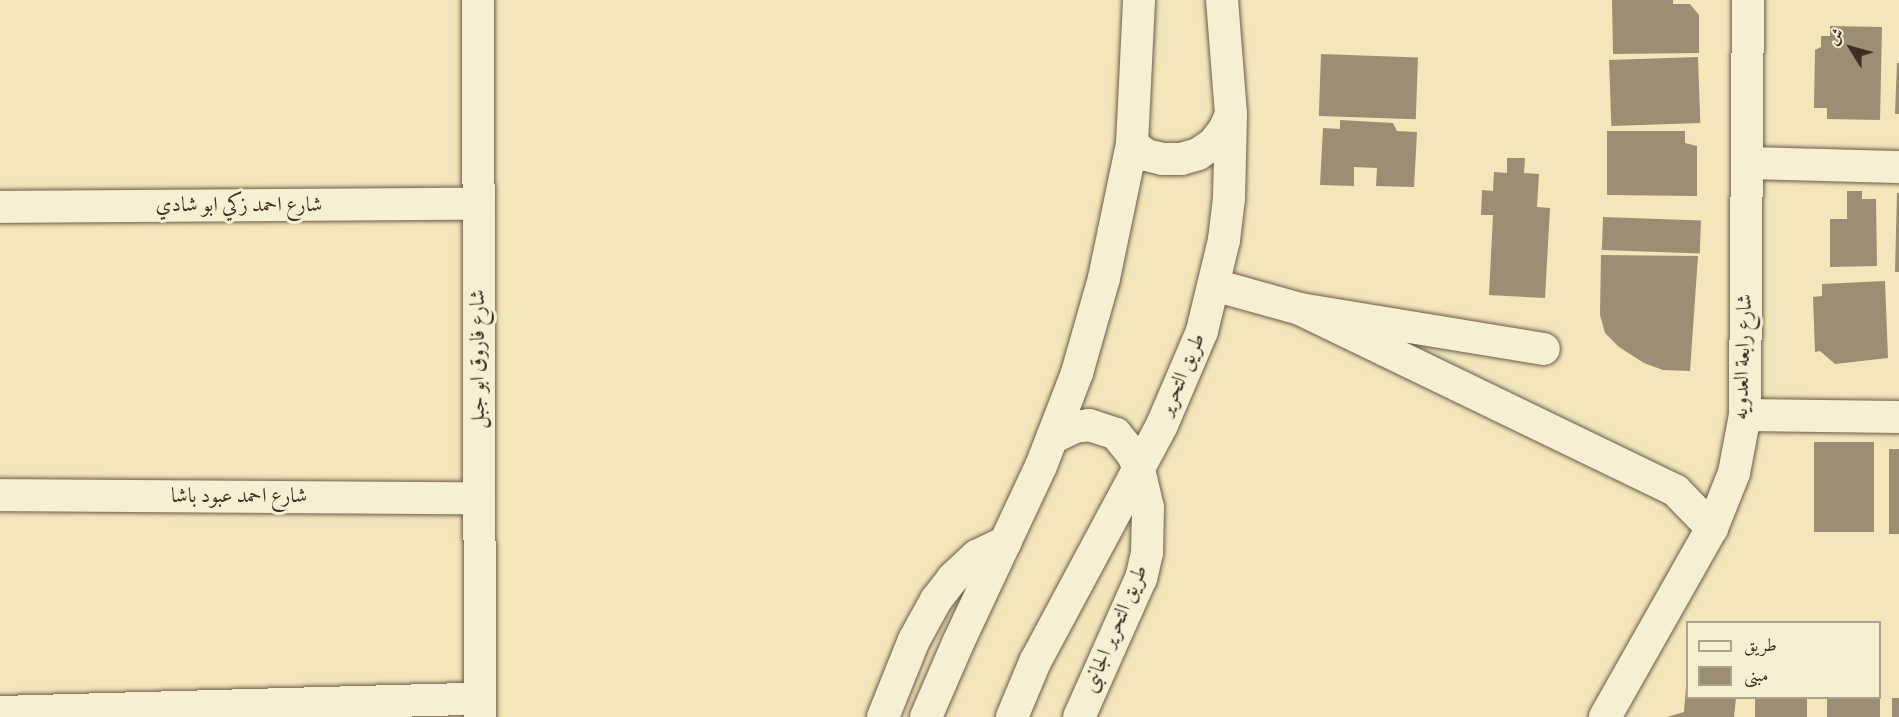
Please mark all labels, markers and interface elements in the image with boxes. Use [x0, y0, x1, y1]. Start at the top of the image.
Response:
north arrow [1821, 18, 1881, 78]
text: ش [1823, 24, 1850, 50]
street label: شارع احمد زكي ابو شادي [156, 193, 322, 219]
street label: شارع فاروق ابو جبل [466, 289, 492, 429]
street label: شارع رابعة العدويه [1729, 294, 1759, 420]
street label: طريق التحرير [1154, 330, 1212, 420]
street label: شارع احمد عبود باشا [171, 484, 307, 510]
street label: طريق التحرير الجانبى [1078, 562, 1154, 696]
legend [1686, 621, 1881, 699]
text: طريق [1744, 634, 1777, 659]
text: مبنى [1744, 664, 1769, 689]

